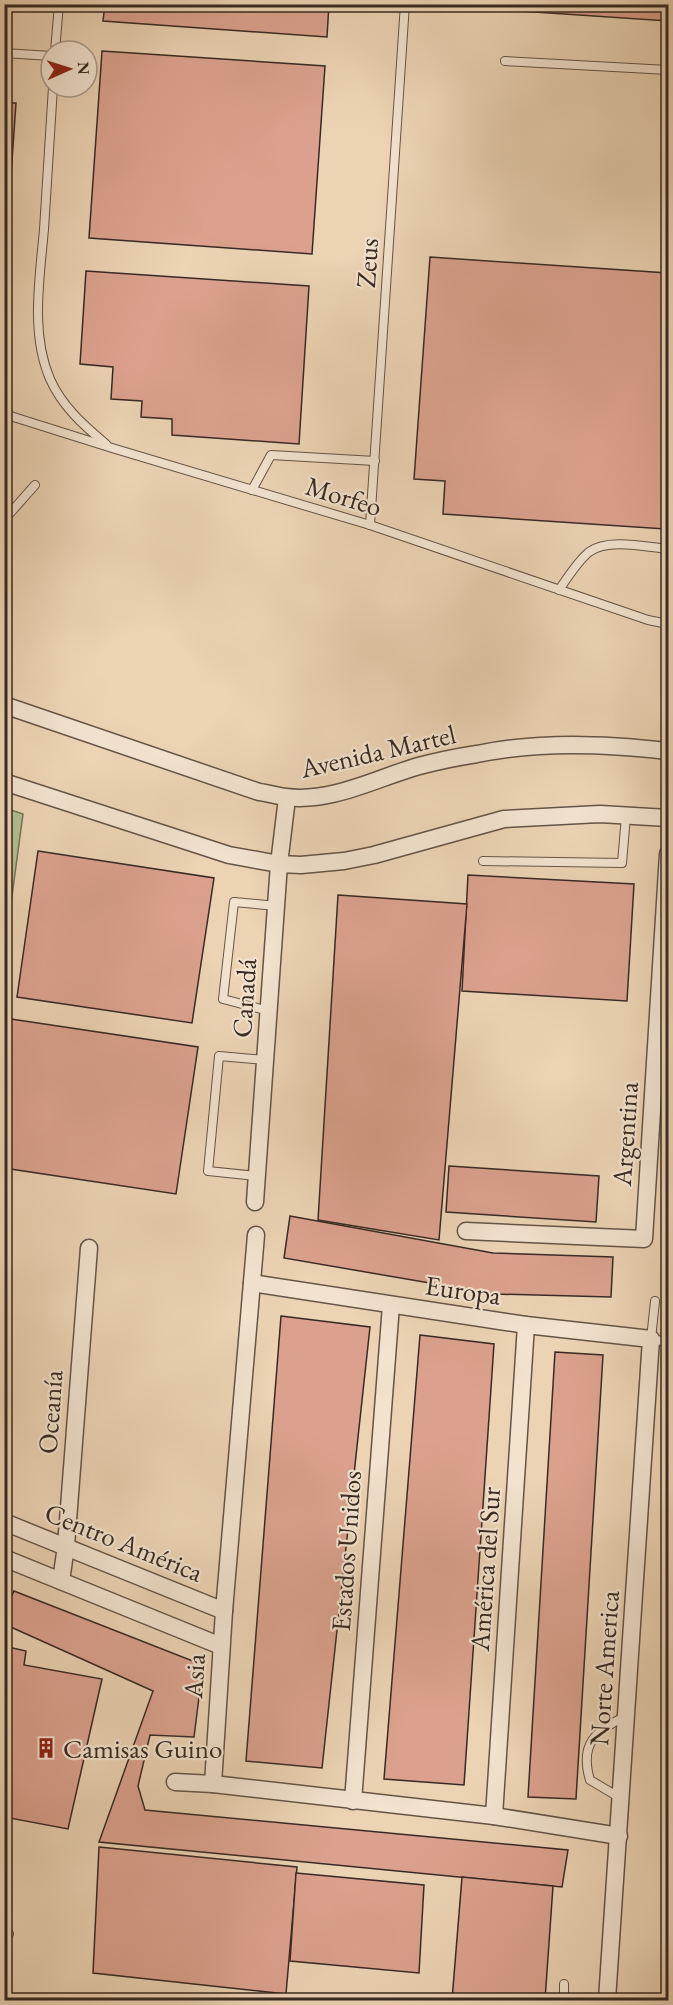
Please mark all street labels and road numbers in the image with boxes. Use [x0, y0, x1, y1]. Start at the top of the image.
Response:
street label: Zeus [348, 237, 386, 289]
street label: Morfeo [302, 468, 386, 524]
street label: Avenida Martel [296, 716, 459, 786]
street label: Canadá [224, 957, 264, 1039]
street label: Argentina [604, 1081, 646, 1188]
street label: Europa [423, 1267, 503, 1313]
street label: Oceanía [30, 1369, 70, 1455]
street label: Estados Unidos [323, 1470, 369, 1632]
street label: América del Sur [462, 1486, 508, 1653]
street label: Centro América [40, 1494, 208, 1590]
street label: Norte America [581, 1589, 627, 1747]
street label: Asia [175, 1652, 213, 1701]

